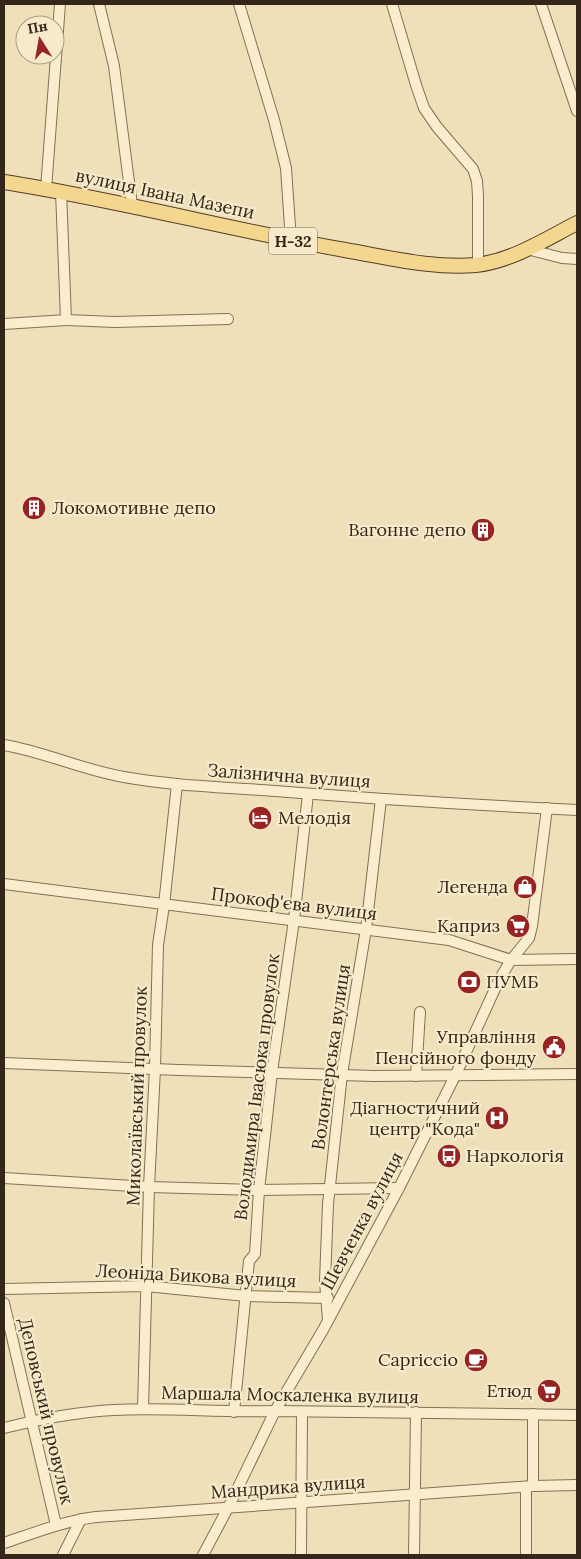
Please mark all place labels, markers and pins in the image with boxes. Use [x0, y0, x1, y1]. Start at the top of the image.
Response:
building icon: Локомотивне депо [21, 495, 47, 521]
place label: Локомотивне депо [52, 496, 216, 519]
building icon: Вагонне депо [470, 517, 496, 543]
place label: Вагонне депо [348, 518, 466, 541]
hotel icon: Мелодія [247, 805, 273, 831]
place label: Мелодія [278, 806, 351, 829]
shop icon: Легенда [512, 874, 538, 900]
place label: Легенда [437, 875, 508, 898]
supermarket icon: Каприз [505, 913, 531, 939]
place label: Каприз [437, 914, 500, 937]
bank icon: ПУМБ [456, 969, 482, 995]
place label: ПУМБ [486, 970, 538, 993]
place label: Управління Пенсійного фонду [375, 1025, 536, 1069]
public building icon: Управління Пенсійного фонду [541, 1034, 567, 1060]
place label: Діагностичний центр "Кода" [350, 1096, 480, 1140]
hospital icon: Діагностичний центр "Кода" [484, 1105, 510, 1131]
bus stop icon: Наркологія [436, 1143, 462, 1169]
place label: Наркологія [466, 1144, 564, 1167]
cafe icon: Capriccio [463, 1347, 489, 1373]
place label: Capriccio [378, 1348, 458, 1371]
supermarket icon: Етюд [536, 1378, 562, 1404]
place label: Етюд [487, 1379, 532, 1402]

